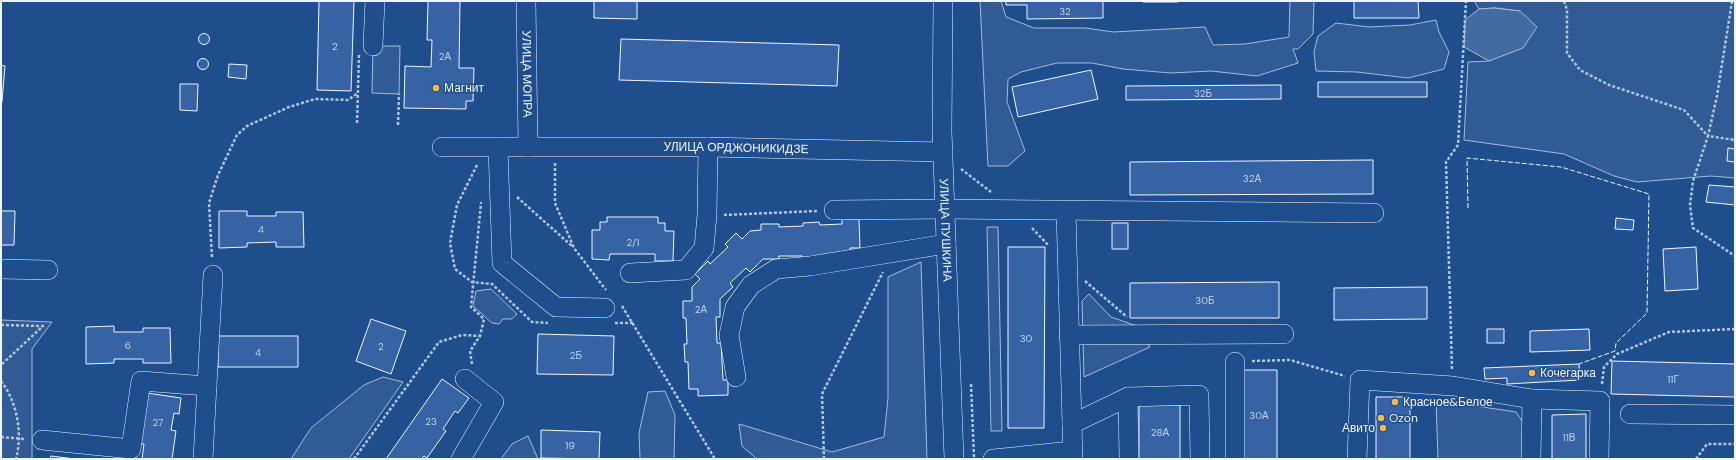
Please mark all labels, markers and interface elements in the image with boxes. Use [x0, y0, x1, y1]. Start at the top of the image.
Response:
house number: 32 [1059, 5, 1071, 18]
street label: УЛИЦА МОПРА [518, 30, 536, 118]
house number: 2 [332, 40, 338, 53]
house number: 2А [439, 50, 452, 63]
place label: Магнит [444, 80, 485, 96]
marker: Магнит [431, 83, 441, 93]
house number: 32Б [1194, 87, 1213, 100]
street label: УЛИЦА ОРДЖОНИКИДЗЕ [663, 139, 809, 157]
house number: 32А [1243, 172, 1261, 185]
street label: УЛИЦА ПУШКИНА [936, 178, 956, 282]
house number: 4 [258, 223, 264, 236]
house number: 2/1 [627, 236, 639, 249]
house number: 30Б [1195, 294, 1215, 307]
house number: 2А [695, 303, 708, 316]
house number: 30 [1020, 332, 1033, 345]
house number: 6 [125, 339, 131, 352]
house number: 2 [378, 340, 384, 353]
house number: 4 [255, 346, 261, 359]
house number: 2Б [570, 349, 583, 362]
place label: Кочегарка [1540, 365, 1596, 381]
marker: Кочегарка [1527, 368, 1537, 378]
house number: 11Г [1667, 373, 1679, 386]
place label: Красное&Белое [1403, 394, 1493, 410]
marker: Красное&Белое [1390, 397, 1400, 407]
house number: 30А [1249, 409, 1269, 422]
place label: Ozon [1389, 410, 1418, 426]
marker: Ozon [1376, 413, 1386, 423]
house number: 23 [425, 415, 437, 428]
house number: 27 [153, 416, 163, 429]
place label: Авито [1342, 420, 1375, 436]
marker: Авито [1378, 423, 1388, 433]
house number: 28А [1151, 426, 1169, 439]
house number: 11В [1563, 431, 1576, 444]
house number: 19 [565, 439, 575, 452]

